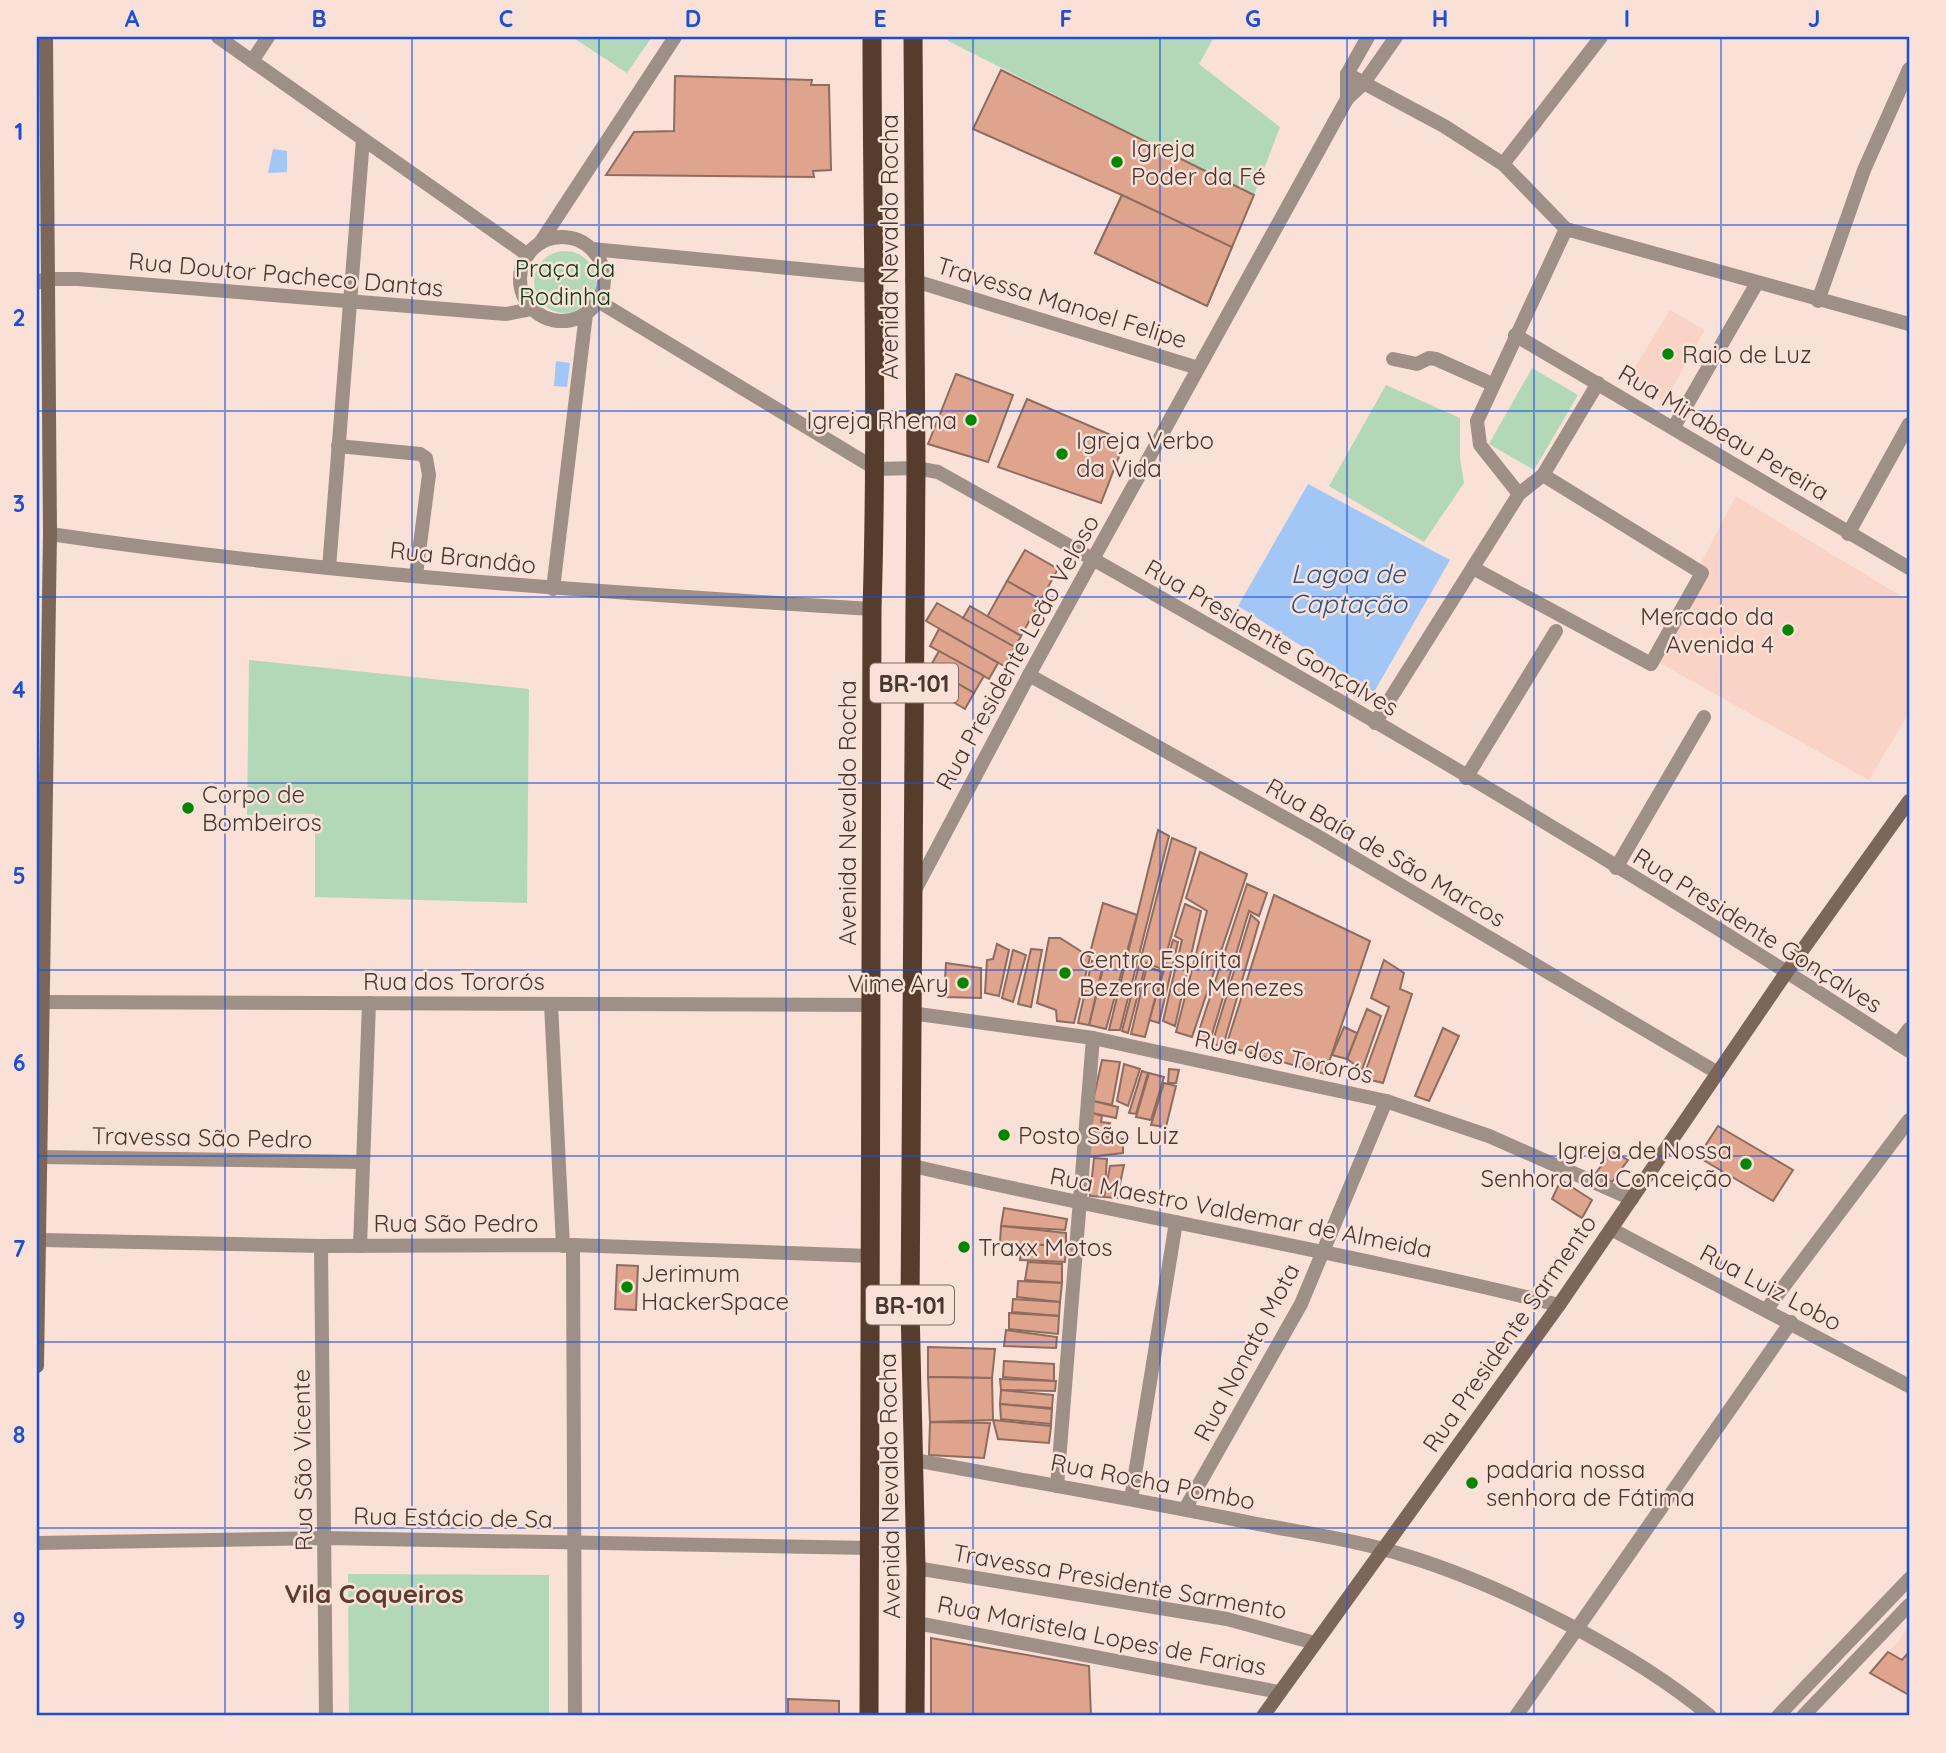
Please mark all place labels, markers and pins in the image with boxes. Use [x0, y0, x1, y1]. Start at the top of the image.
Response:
place label: Igreja Poder da Fé [1131, 133, 1266, 191]
marker: Igreja Poder da Fé [1109, 154, 1125, 170]
place label: Raio de Luz [1682, 339, 1811, 369]
marker: Raio de Luz [1660, 346, 1676, 362]
place label: Igreja Rhema [806, 405, 957, 435]
marker: Igreja Rhema [963, 412, 979, 428]
place label: Igreja Verbo da Vida [1076, 425, 1214, 483]
marker: Igreja Verbo da Vida [1054, 446, 1070, 462]
place label: Mercado da Avenida 4 [1640, 601, 1774, 659]
marker: Mercado da Avenida 4 [1780, 622, 1796, 638]
place label: Corpo de Bombeiros [202, 779, 322, 837]
marker: Corpo de Bombeiros [180, 800, 196, 816]
place label: Centro Espírita Bezerra de Menezes [1079, 944, 1304, 1002]
marker: Centro Espírita Bezerra de Menezes [1057, 965, 1073, 981]
place label: Vime Ary [848, 968, 949, 998]
marker: Vime Ary [955, 975, 971, 991]
place label: Posto São Luiz [1018, 1120, 1179, 1150]
marker: Posto São Luiz [996, 1127, 1012, 1143]
place label: Igreja de Nossa Senhora da Conceição [1481, 1135, 1732, 1193]
marker: Igreja de Nossa Senhora da Conceição [1738, 1156, 1754, 1172]
place label: Traxx Motos [978, 1232, 1112, 1262]
marker: Traxx Motos [956, 1239, 972, 1255]
place label: Jerimum HackerSpace [641, 1258, 789, 1316]
marker: Jerimum HackerSpace [619, 1279, 635, 1295]
place label: padaria nossa senhora de Fátima [1486, 1454, 1695, 1512]
marker: padaria nossa senhora de Fátima [1464, 1475, 1480, 1491]

